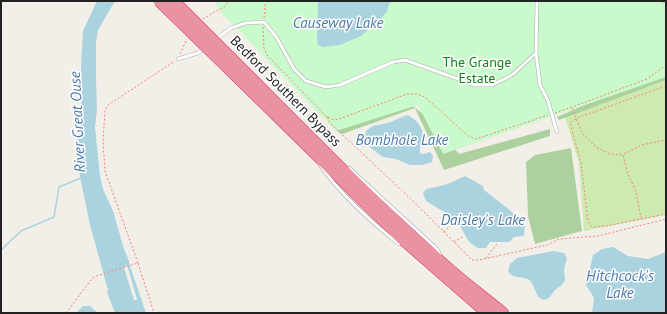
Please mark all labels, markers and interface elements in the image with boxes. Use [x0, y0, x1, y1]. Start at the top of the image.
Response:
water label: Causeway Lake [293, 13, 383, 32]
street label: Bedford Southern Bypass [227, 32, 345, 150]
park label: The Grange Estate [443, 53, 511, 87]
water label: River Great Ouse [65, 71, 89, 173]
water label: Bombhole Lake [356, 130, 449, 149]
water label: Daisley's Lake [441, 210, 525, 229]
water label: Hitchcock's Lake [586, 266, 654, 302]

